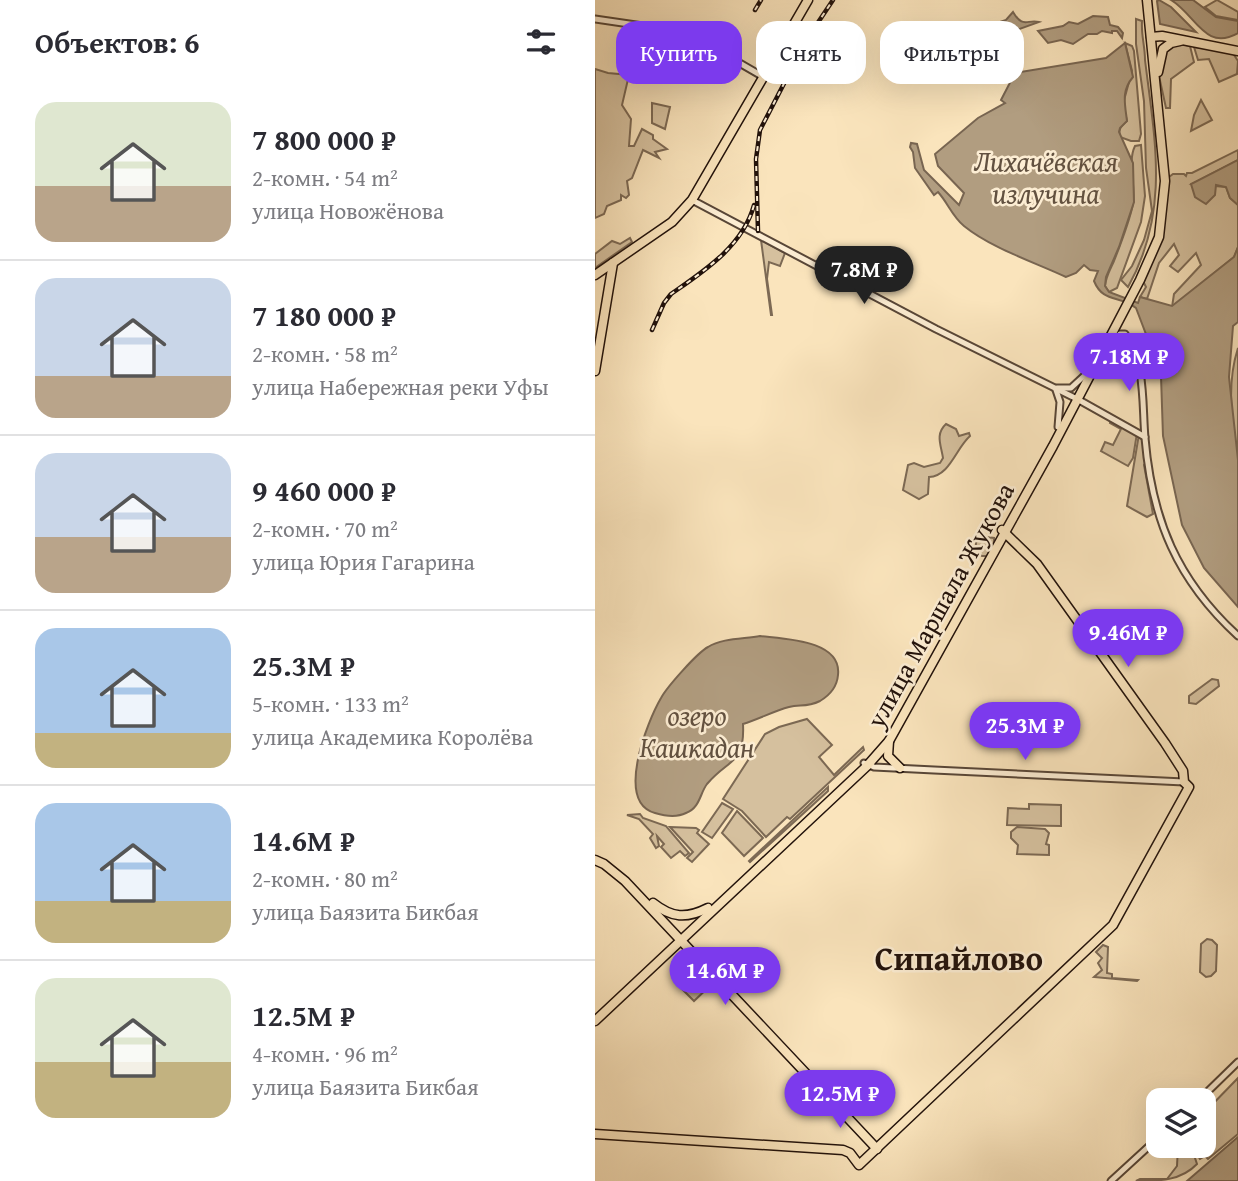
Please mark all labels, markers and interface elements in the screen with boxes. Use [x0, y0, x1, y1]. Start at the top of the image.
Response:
text: Объектов: 6 [35, 20, 199, 64]
chip: Купить [616, 21, 742, 84]
chip: Снять [756, 21, 866, 84]
chip: Фильтры [880, 21, 1024, 84]
icon: filters [522, 23, 560, 61]
text: 7 800 000 ₽ [252, 117, 396, 161]
icon: home [91, 130, 175, 214]
water label: Лихачёвская излучина [974, 140, 1118, 213]
text: 2-комн. · 54 m² [252, 161, 398, 194]
text: улица Новожёнова [252, 194, 444, 227]
pin: 7.8M ₽ [807, 246, 921, 306]
text: 7.8M ₽ [830, 252, 898, 285]
text: 7 180 000 ₽ [252, 293, 396, 337]
icon: home [91, 306, 175, 390]
pin: 7.18M ₽ [1064, 334, 1194, 393]
text: 2-комн. · 58 m² [252, 337, 398, 370]
text: 7.18M ₽ [1089, 339, 1169, 372]
text: улица Набережная реки Уфы [252, 370, 549, 403]
text: 9 460 000 ₽ [252, 468, 396, 512]
street label: улица Маршала Жукова [856, 475, 1024, 736]
icon: home [91, 481, 175, 565]
text: 2-комн. · 70 m² [252, 512, 398, 545]
text: улица Юрия Гагарина [252, 545, 475, 578]
pin: 9.46M ₽ [1063, 610, 1193, 669]
text: 9.46M ₽ [1088, 615, 1168, 648]
text: 25.3M ₽ [252, 643, 355, 687]
icon: home [91, 656, 175, 740]
text: 5-комн. · 133 m² [252, 687, 409, 720]
water label: озеро Кашкадан [640, 694, 754, 767]
pin: 25.3M ₽ [960, 702, 1090, 762]
text: 25.3M ₽ [985, 708, 1065, 741]
text: улица Академика Королёва [252, 720, 533, 753]
text: 14.6M ₽ [252, 818, 355, 862]
icon: home [91, 831, 175, 915]
text: 2-комн. · 80 m² [252, 862, 398, 895]
text: улица Баязита Бикбая [252, 895, 479, 928]
district label: Сипайлово [875, 934, 1043, 982]
pin: 14.6M ₽ [660, 948, 790, 1007]
text: 14.6M ₽ [685, 953, 765, 986]
text: 12.5M ₽ [252, 993, 355, 1037]
icon: home [91, 1006, 175, 1090]
text: 4-комн. · 96 m² [252, 1037, 398, 1070]
text: улица Баязита Бикбая [252, 1070, 479, 1103]
pin: 12.5M ₽ [775, 1070, 905, 1130]
text: 12.5M ₽ [800, 1076, 880, 1109]
map controls [1146, 1088, 1216, 1158]
button: layers [1146, 1088, 1216, 1158]

